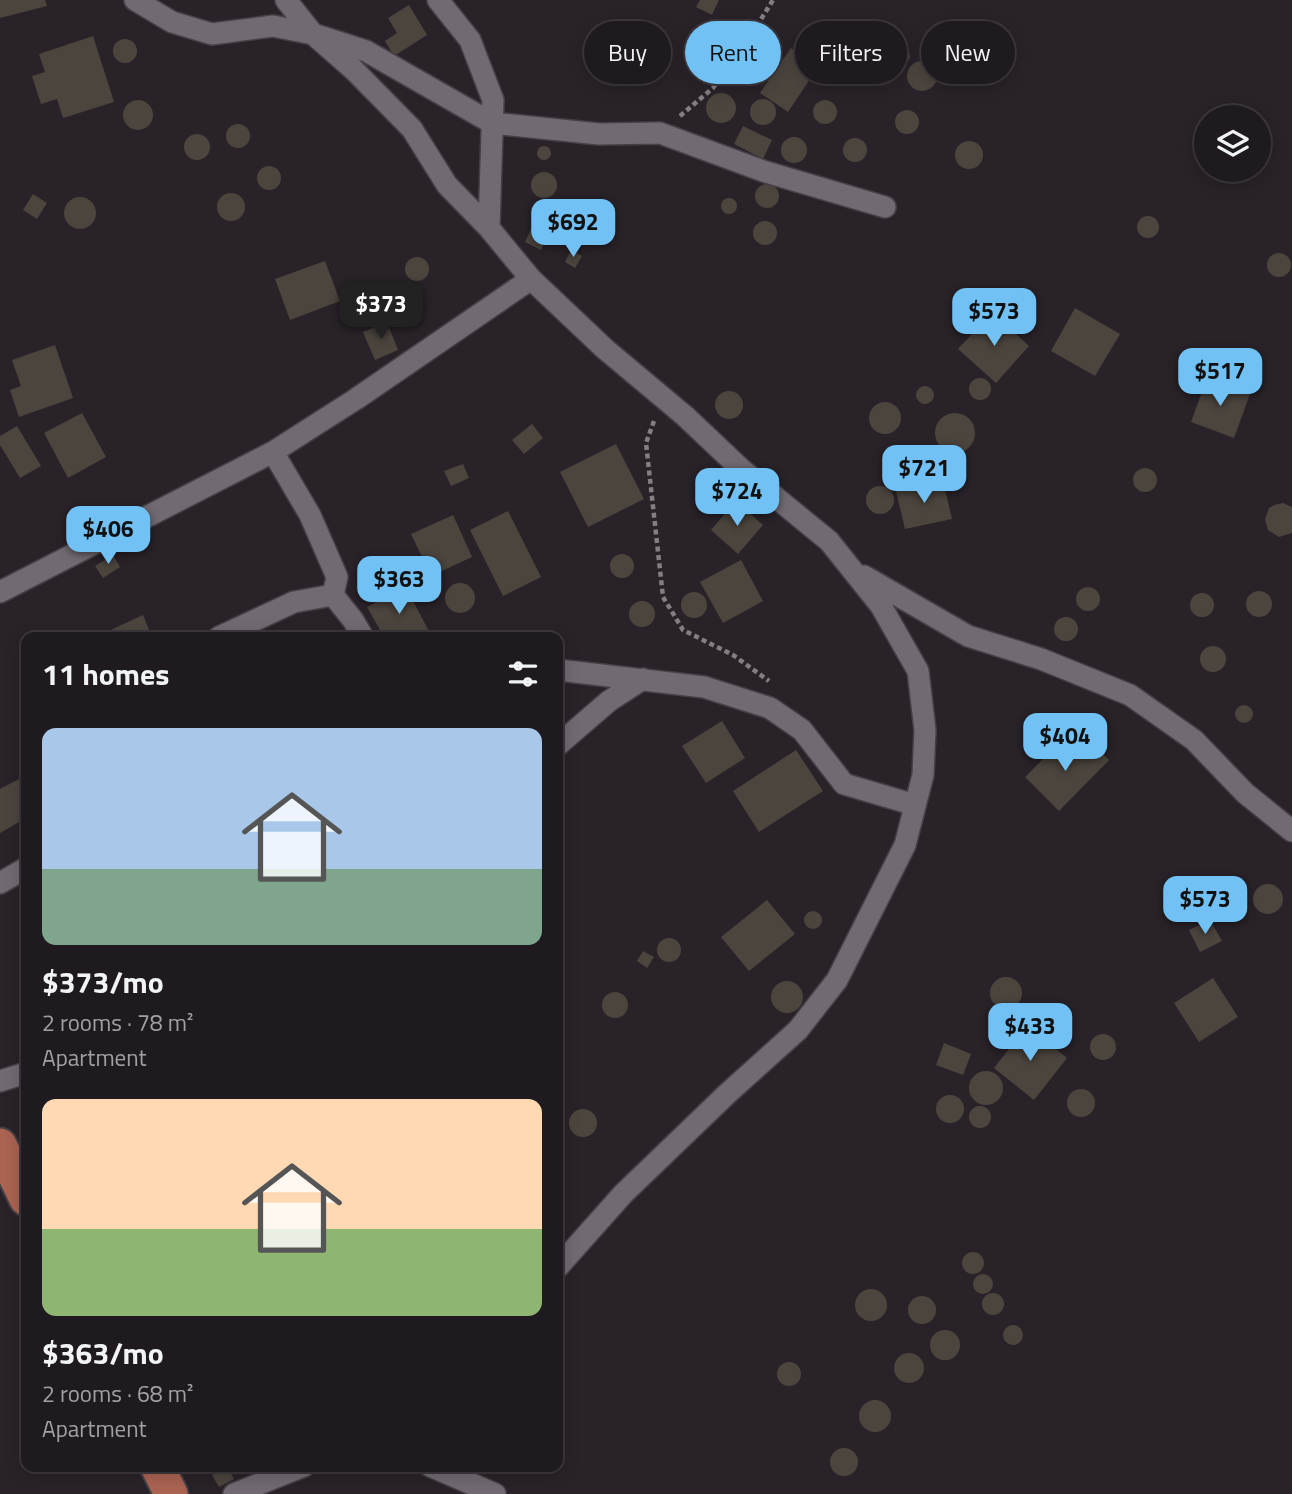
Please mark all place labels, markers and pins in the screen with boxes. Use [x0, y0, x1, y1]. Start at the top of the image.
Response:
pin: $692 [532, 200, 614, 259]
pin: $373 [340, 282, 422, 341]
pin: $573 [953, 288, 1035, 348]
pin: $517 [1179, 348, 1261, 408]
pin: $721 [883, 446, 965, 505]
pin: $724 [696, 468, 778, 528]
pin: $406 [67, 506, 149, 566]
pin: $363 [358, 556, 440, 616]
pin: $404 [1024, 714, 1106, 773]
pin: $573 [1164, 876, 1246, 936]
pin: $433 [989, 1004, 1071, 1063]

